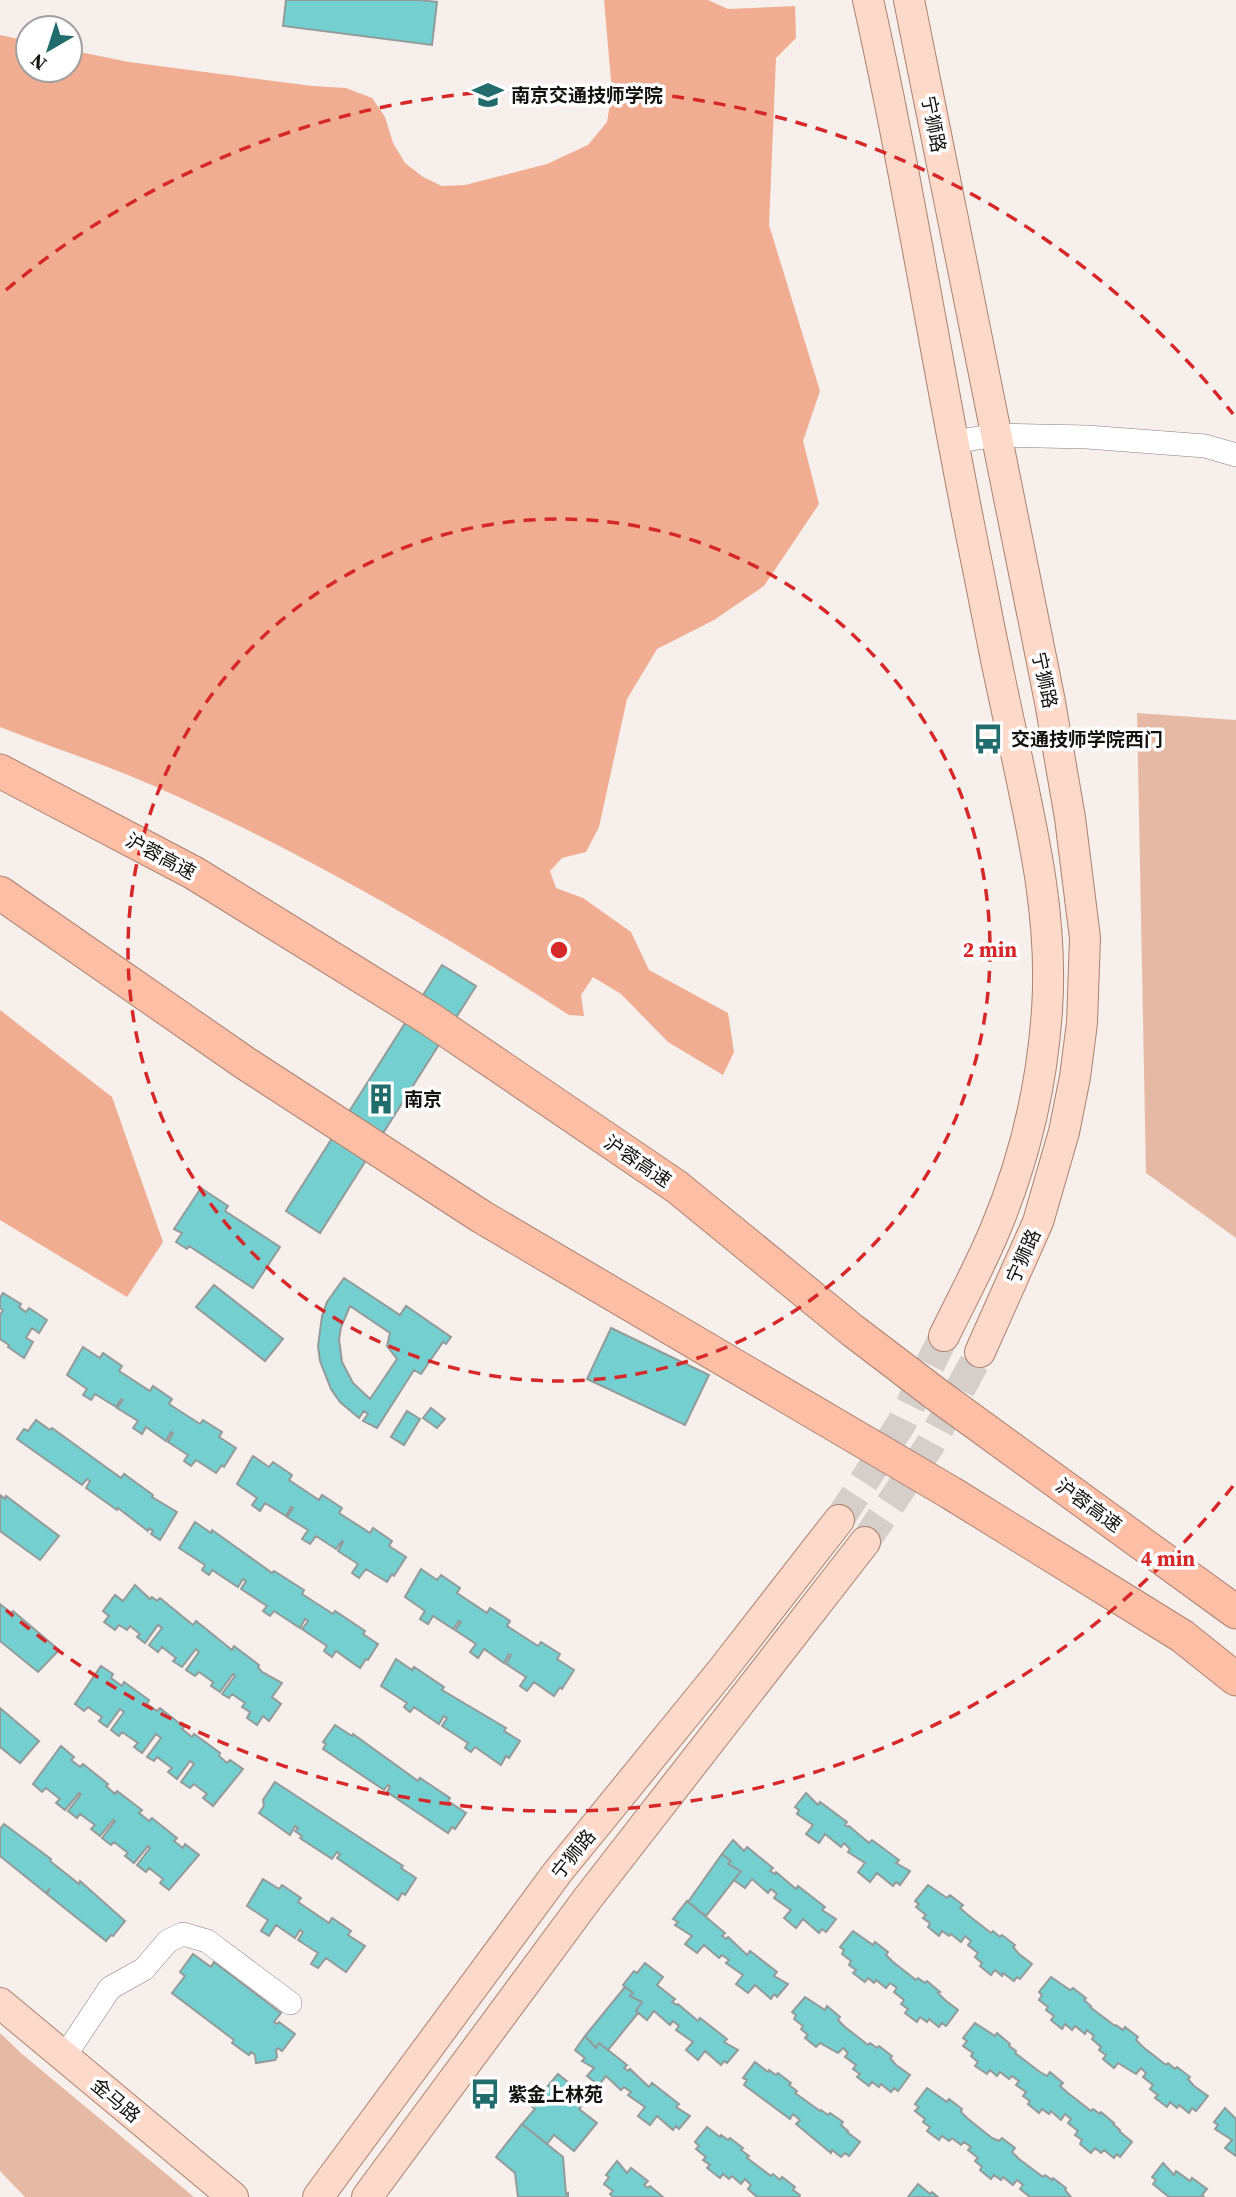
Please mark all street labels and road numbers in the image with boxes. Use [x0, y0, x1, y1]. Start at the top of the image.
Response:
street label: 宁狮路 [916, 94, 952, 154]
street label: 宁狮路 [1026, 649, 1064, 711]
street label: 沪蓉高速 [121, 827, 201, 885]
street label: 沪蓉高速 [599, 1129, 677, 1193]
street label: 宁狮路 [1000, 1225, 1046, 1287]
street label: 沪蓉高速 [1051, 1472, 1127, 1538]
street label: 宁狮路 [545, 1824, 601, 1884]
street label: 金马路 [86, 2072, 146, 2128]

